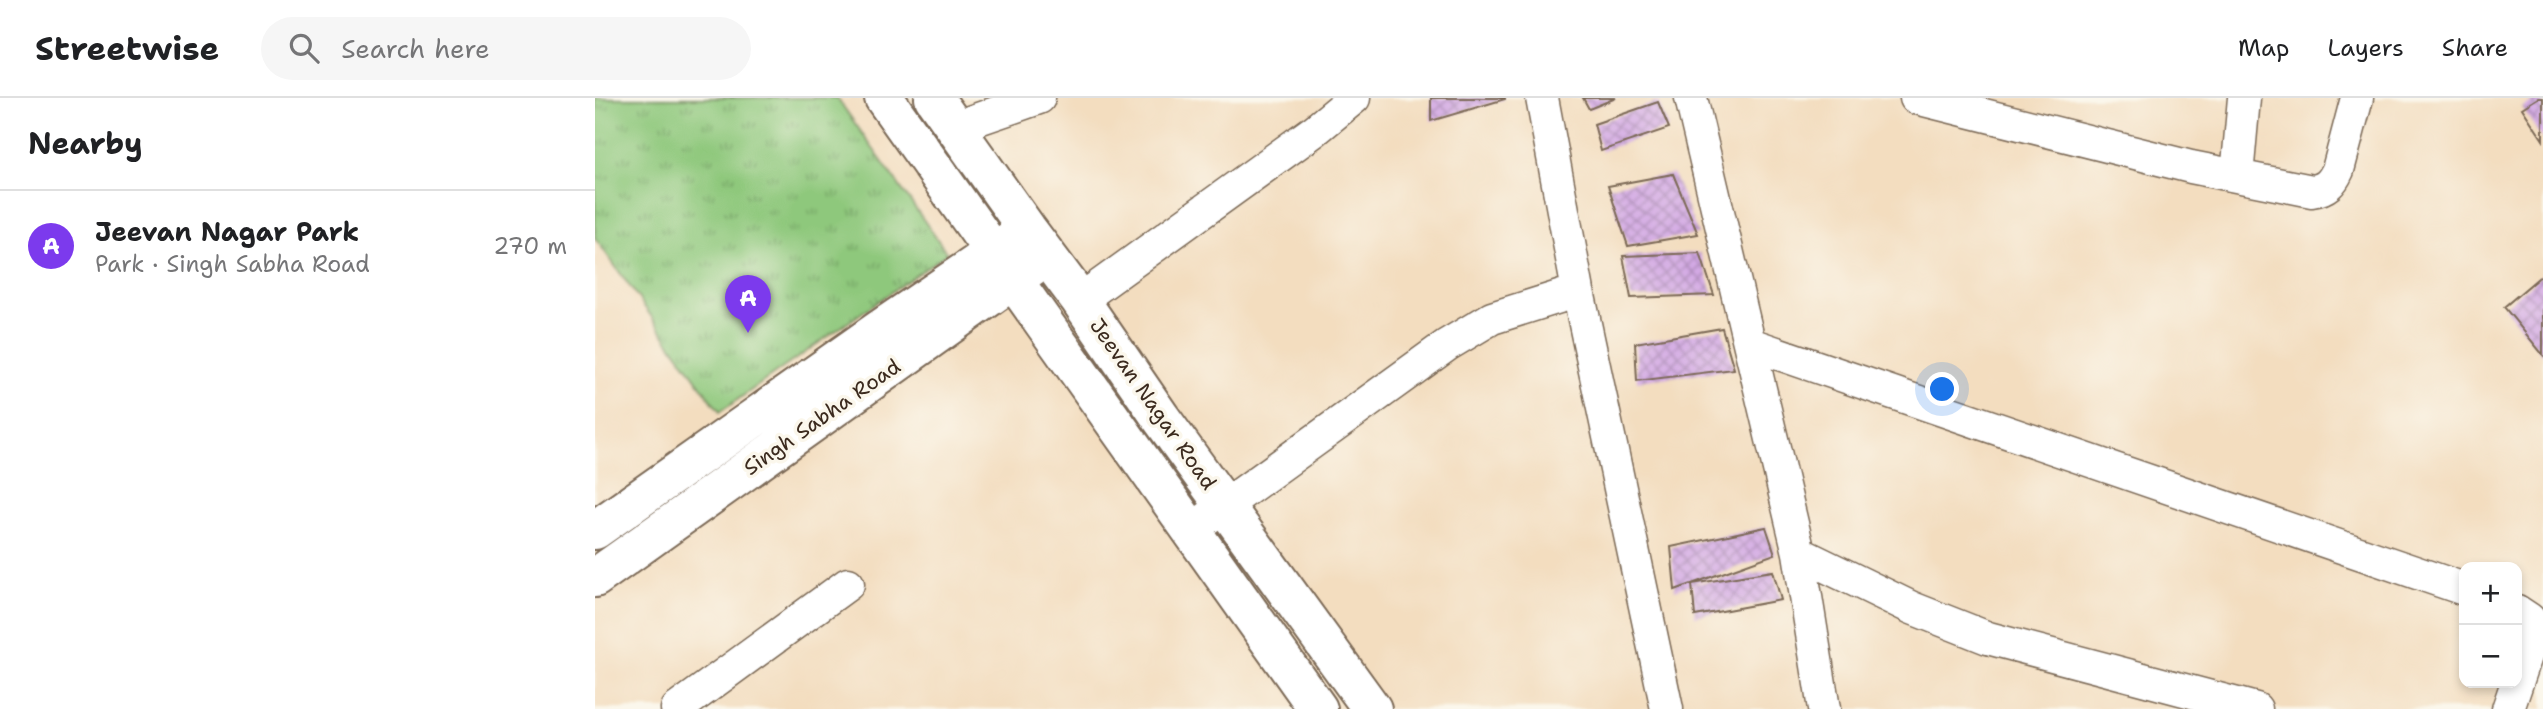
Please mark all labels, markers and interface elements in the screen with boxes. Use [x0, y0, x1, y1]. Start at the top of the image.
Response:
search box [261, 17, 751, 80]
text: Streetwise [35, 26, 219, 71]
icon: search [285, 29, 323, 67]
text: Search here [341, 31, 490, 66]
text: Map [2238, 32, 2289, 64]
text: Layers [2327, 32, 2404, 64]
text: Share [2442, 32, 2508, 64]
text: Nearby [28, 123, 143, 164]
text: Jeevan Nagar Park [95, 214, 359, 249]
text: A [42, 231, 60, 261]
text: 270 m [493, 231, 567, 261]
text: Park · Singh Sabha Road [95, 249, 370, 279]
pin: A [725, 275, 771, 333]
street label: Jeevan Nagar Road [1083, 313, 1223, 495]
street label: Singh Sabha Road [738, 352, 906, 482]
your location [1925, 372, 1959, 406]
map controls [2459, 562, 2522, 688]
button: + [2459, 562, 2522, 625]
button: − [2459, 625, 2522, 688]

